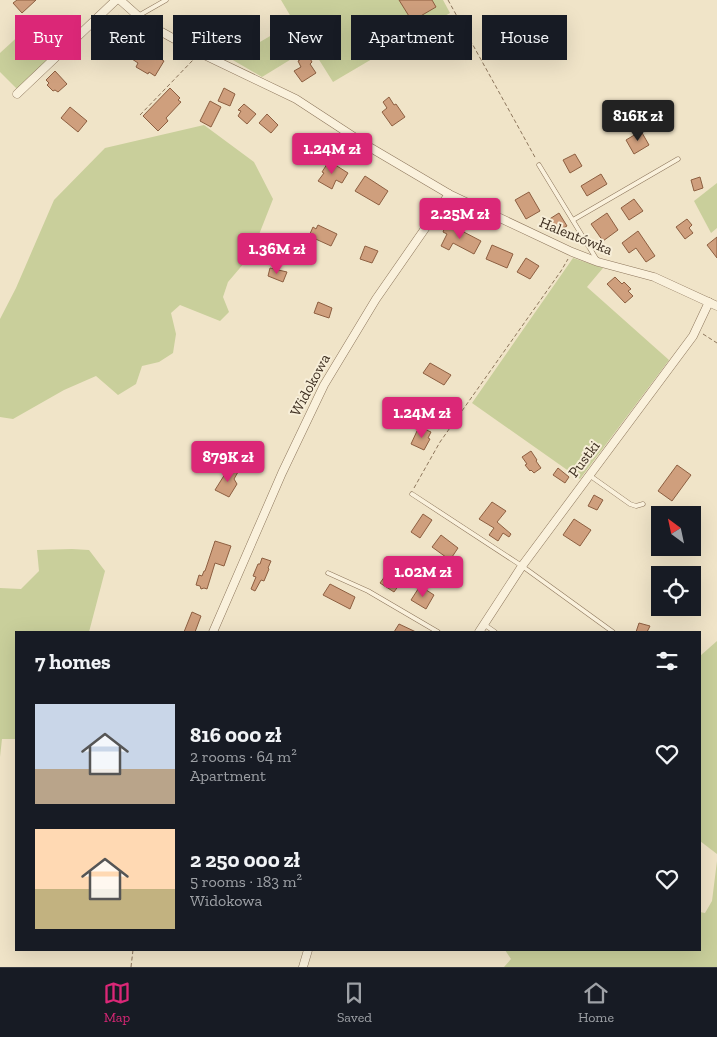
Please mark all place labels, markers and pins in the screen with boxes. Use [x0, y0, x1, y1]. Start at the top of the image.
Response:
pin: 816K zł [592, 100, 684, 142]
pin: 1.24M zł [280, 132, 384, 175]
pin: 2.25M zł [408, 198, 512, 240]
pin: 1.36M zł [225, 232, 329, 275]
pin: 1.24M zł [370, 396, 474, 439]
pin: 879K zł [182, 440, 274, 483]
pin: 1.02M zł [371, 556, 475, 598]

